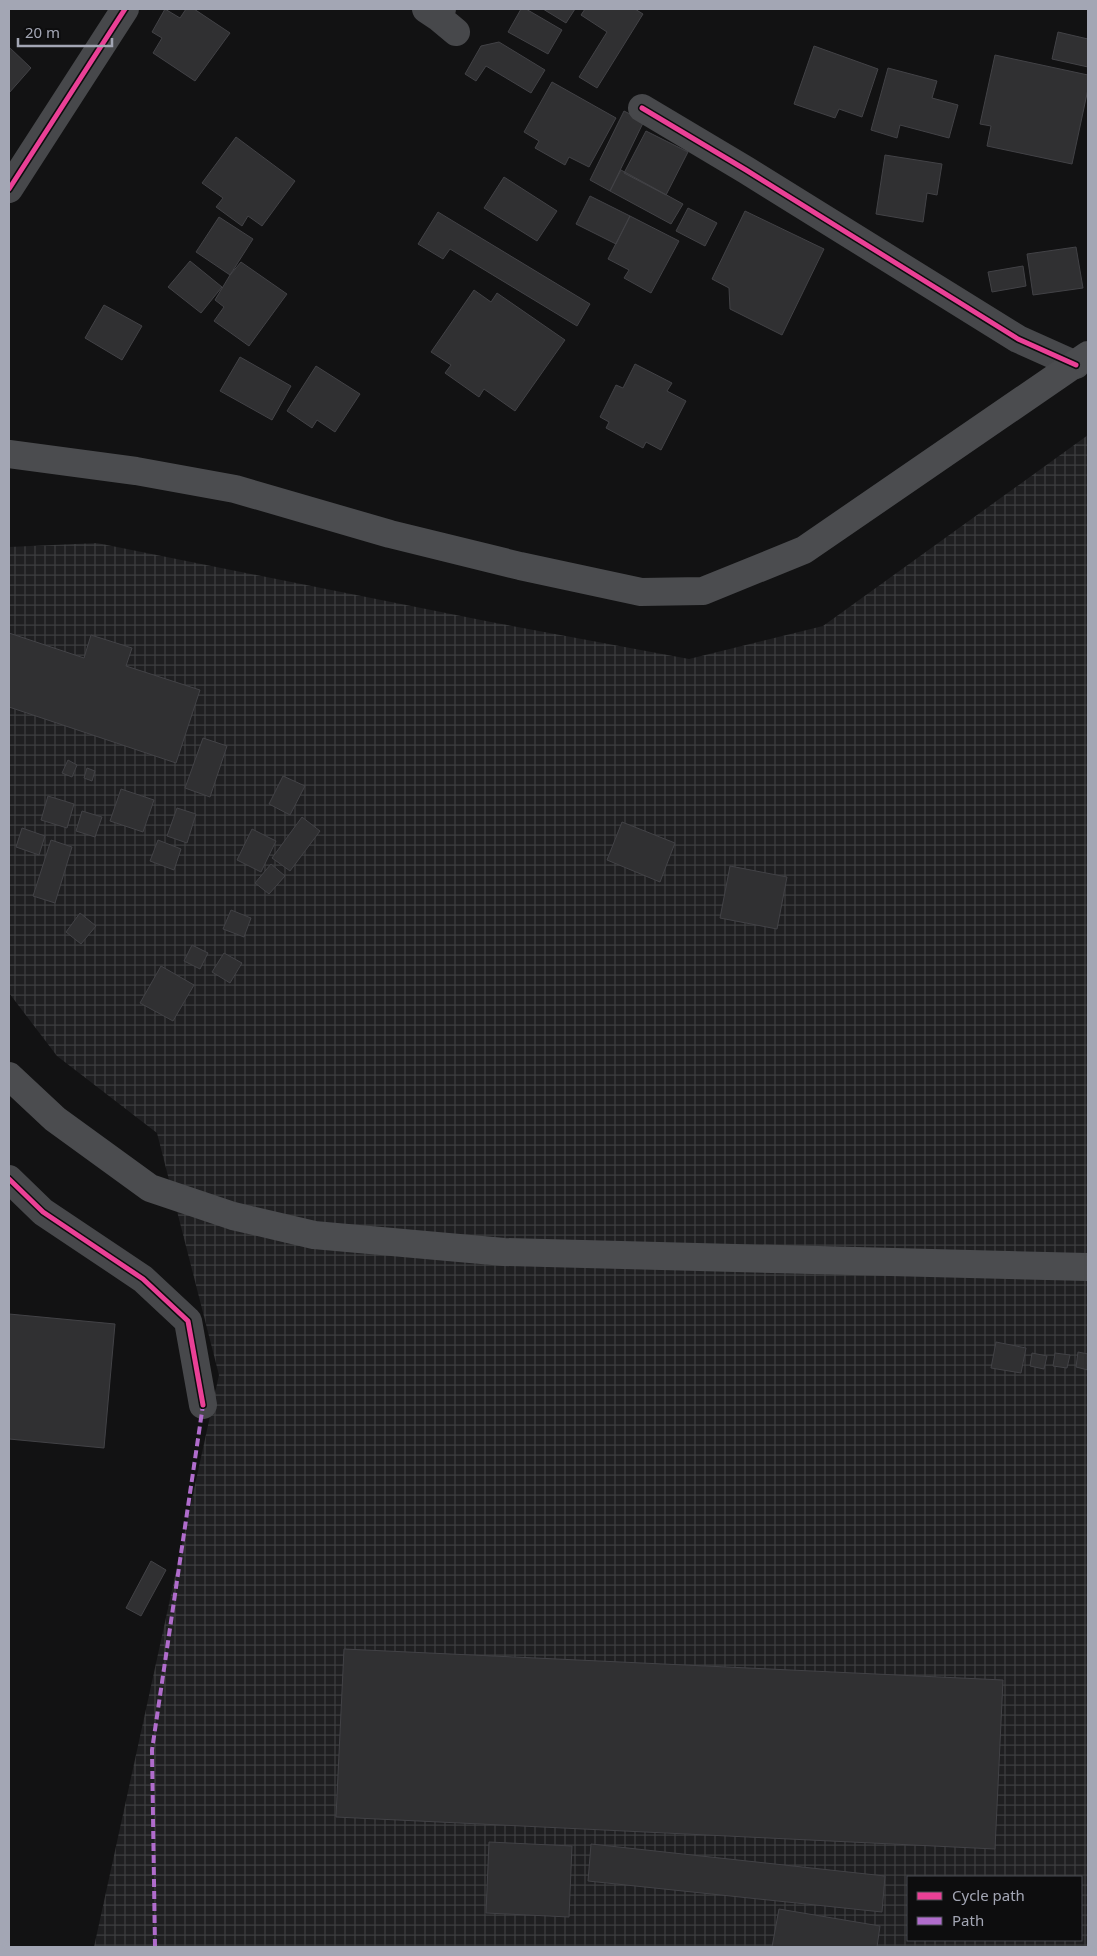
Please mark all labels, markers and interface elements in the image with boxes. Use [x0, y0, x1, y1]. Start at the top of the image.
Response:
scale bar [18, 15, 111, 47]
text: 20 m [25, 22, 60, 42]
legend [907, 1876, 1082, 1941]
text: Cycle path [952, 1885, 1025, 1905]
text: Path [952, 1910, 984, 1930]

